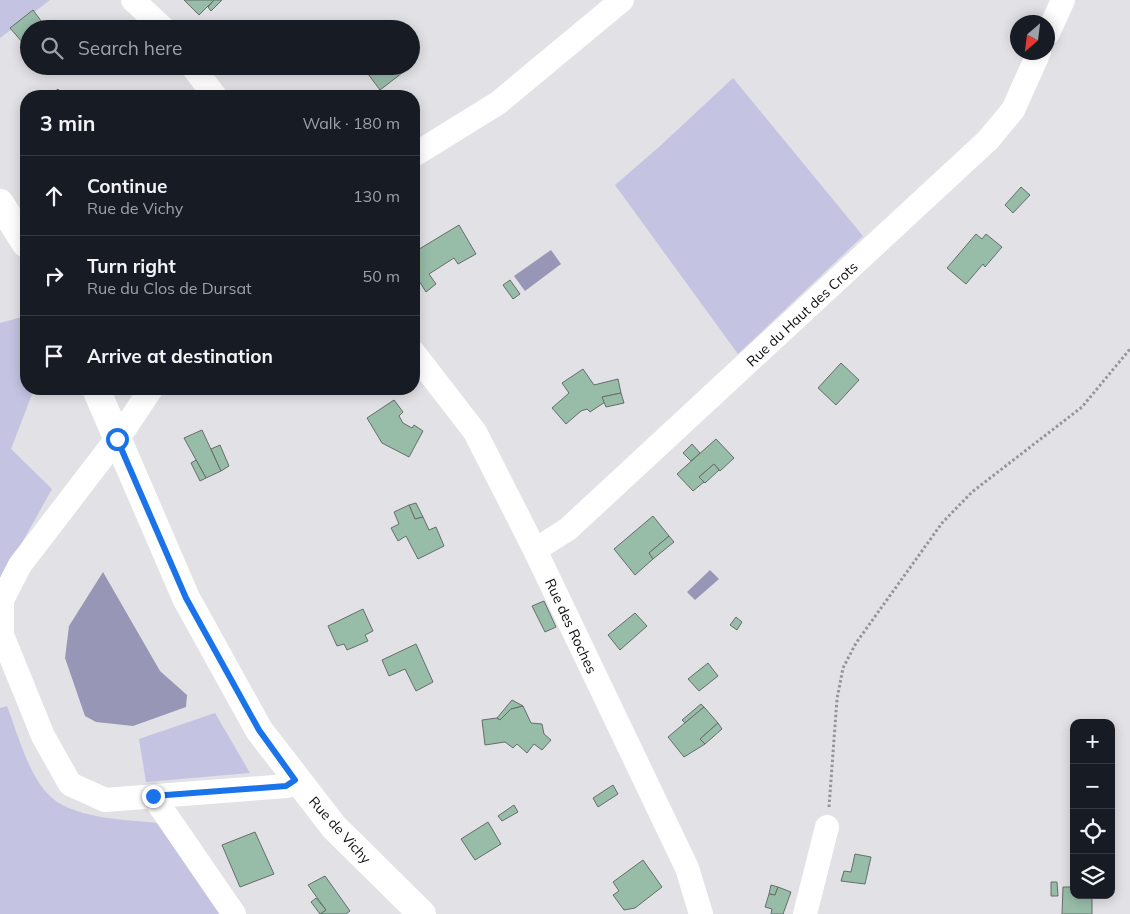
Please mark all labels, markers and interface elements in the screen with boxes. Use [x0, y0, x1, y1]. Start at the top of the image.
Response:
north arrow [1010, 15, 1055, 60]
search box [20, 20, 420, 75]
icon: search [38, 34, 66, 62]
text: Search here [78, 36, 182, 60]
text: 3 min [40, 110, 95, 136]
text: Walk · 180 m [302, 113, 400, 133]
text: Continue [87, 174, 167, 198]
icon: ahead [40, 182, 68, 210]
text: 130 m [353, 186, 400, 206]
text: Rue de Vichy [87, 198, 183, 218]
text: Turn right [87, 254, 176, 278]
street label: Rue du Haut des Crots [743, 258, 862, 370]
icon: right [40, 262, 68, 290]
text: 50 m [363, 266, 400, 286]
text: Rue du Clos de Dursat [87, 278, 252, 298]
icon: arrive [40, 342, 68, 370]
text: Arrive at destination [87, 344, 273, 368]
route start [106, 428, 129, 451]
street label: Rue des Roches [541, 576, 601, 676]
map controls [1070, 719, 1115, 899]
button: + [1070, 719, 1115, 764]
button: − [1070, 764, 1115, 809]
route end [142, 785, 165, 808]
street label: Rue de Vichy [305, 793, 375, 868]
button: locate [1070, 809, 1115, 854]
button: layers [1070, 854, 1115, 899]

